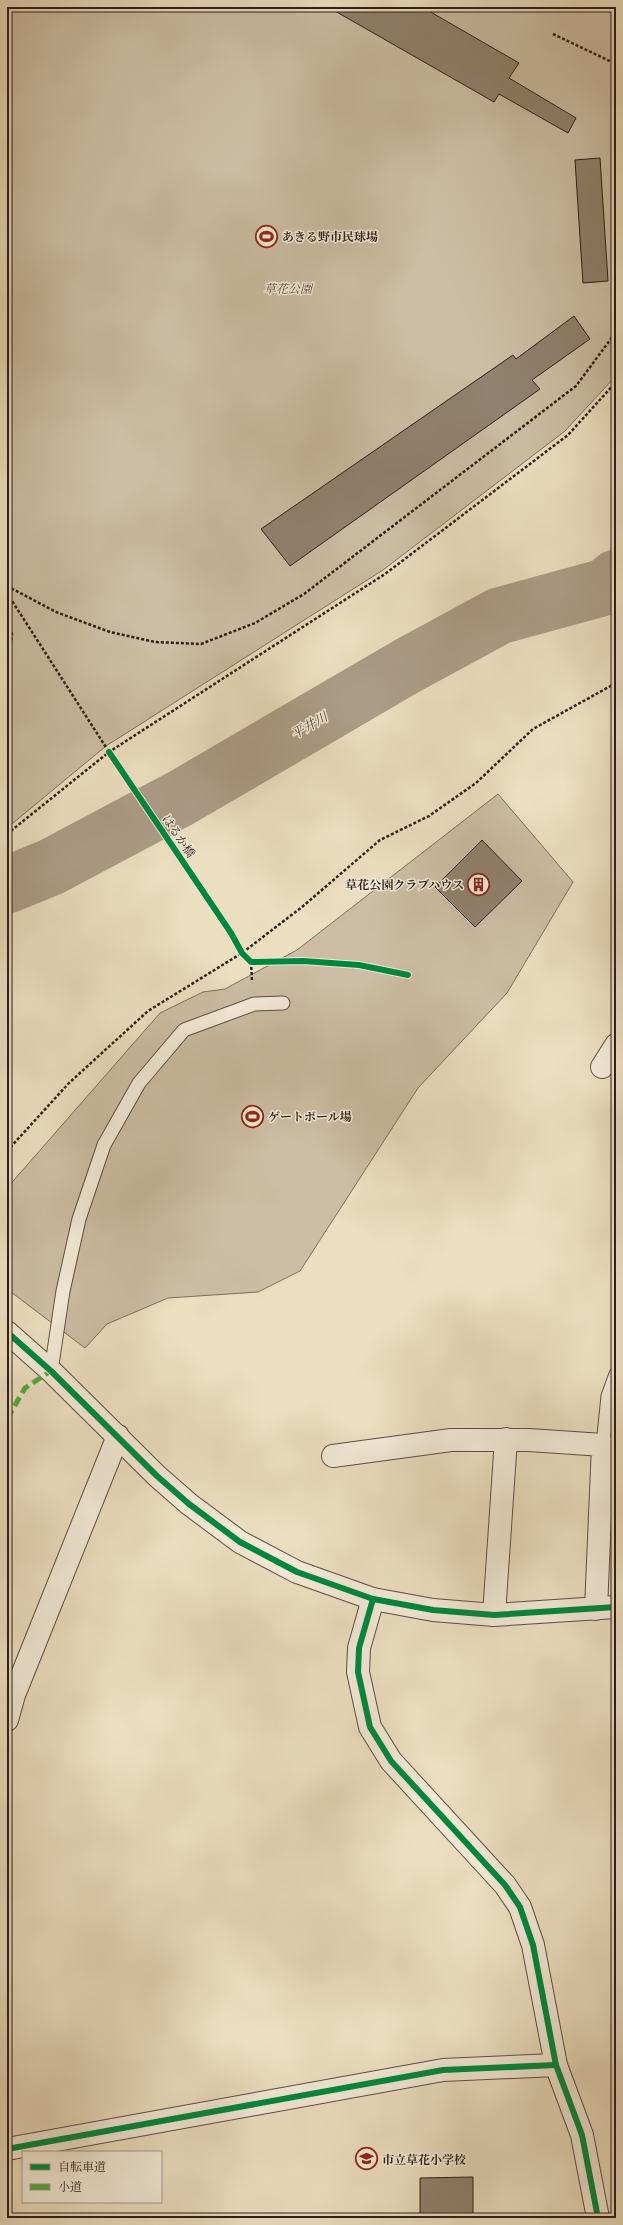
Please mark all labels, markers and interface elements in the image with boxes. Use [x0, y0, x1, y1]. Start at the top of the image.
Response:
sports icon: あきる野市民球場 [254, 223, 280, 249]
place label: あきる野市民球場 [282, 229, 378, 244]
park label: 草花公園 [264, 281, 314, 296]
water label: 平井川 [288, 707, 332, 742]
street label: はるか橋 [159, 812, 199, 860]
building icon: 草花公園クラブハウス [466, 871, 492, 897]
place label: 草花公園クラブハウス [345, 877, 464, 892]
sports icon: ゲートボール場 [239, 1103, 265, 1129]
place label: ゲートボール場 [268, 1109, 352, 1124]
school or university icon: 市立草花小学校 [353, 2146, 379, 2172]
legend [22, 2151, 162, 2203]
place label: 市立草花小学校 [382, 2152, 466, 2167]
text: 自転車道 [58, 2159, 106, 2174]
text: 小道 [58, 2179, 82, 2194]

